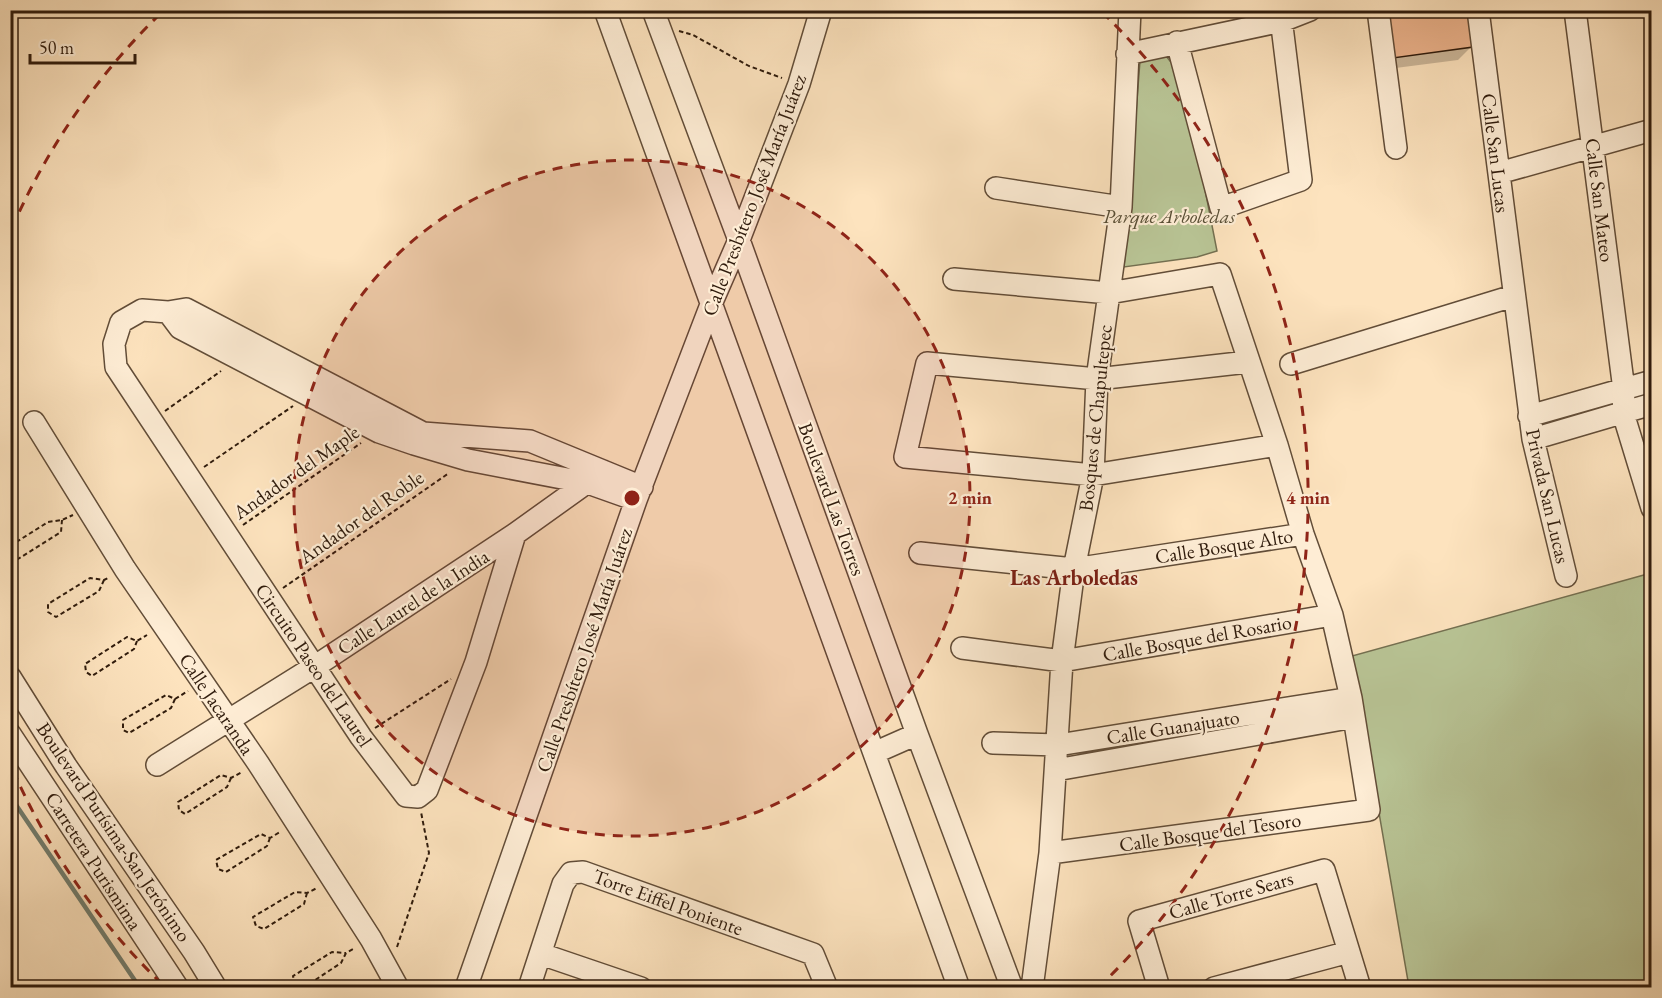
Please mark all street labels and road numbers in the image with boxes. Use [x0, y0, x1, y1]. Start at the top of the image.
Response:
street label: Calle Presbítero José María Juárez [696, 70, 812, 320]
street label: Calle San Lucas [1476, 92, 1516, 214]
street label: Calle San Mateo [1579, 136, 1621, 264]
street label: Bosques de Chapultepec [1072, 323, 1118, 513]
street label: Andador del Maple [227, 419, 364, 526]
street label: Boulevard Las Torres [792, 419, 872, 579]
street label: Privada San Lucas [1520, 426, 1576, 566]
street label: Andador del Roble [293, 464, 429, 570]
street label: Calle Bosque Alto [1153, 522, 1295, 570]
street label: Calle Presbítero José María Juárez [530, 524, 638, 776]
street label: Calle Laurel de la India [332, 543, 494, 661]
street label: Circuito Paseo del Laurel [250, 578, 378, 752]
street label: Calle Bosque del Rosario [1101, 609, 1294, 667]
street label: Calle Jacaranda [173, 648, 261, 760]
street label: Calle Guanajuato [1105, 704, 1241, 750]
street label: Boulevard Purísima-San Jerónimo [31, 717, 197, 947]
street label: Carretera Purismima [40, 787, 148, 935]
street label: Calle Bosque del Tesoro [1117, 806, 1303, 858]
street label: Torre Eiffel Poniente [589, 863, 747, 941]
street label: Calle Torre Sears [1166, 865, 1296, 925]

